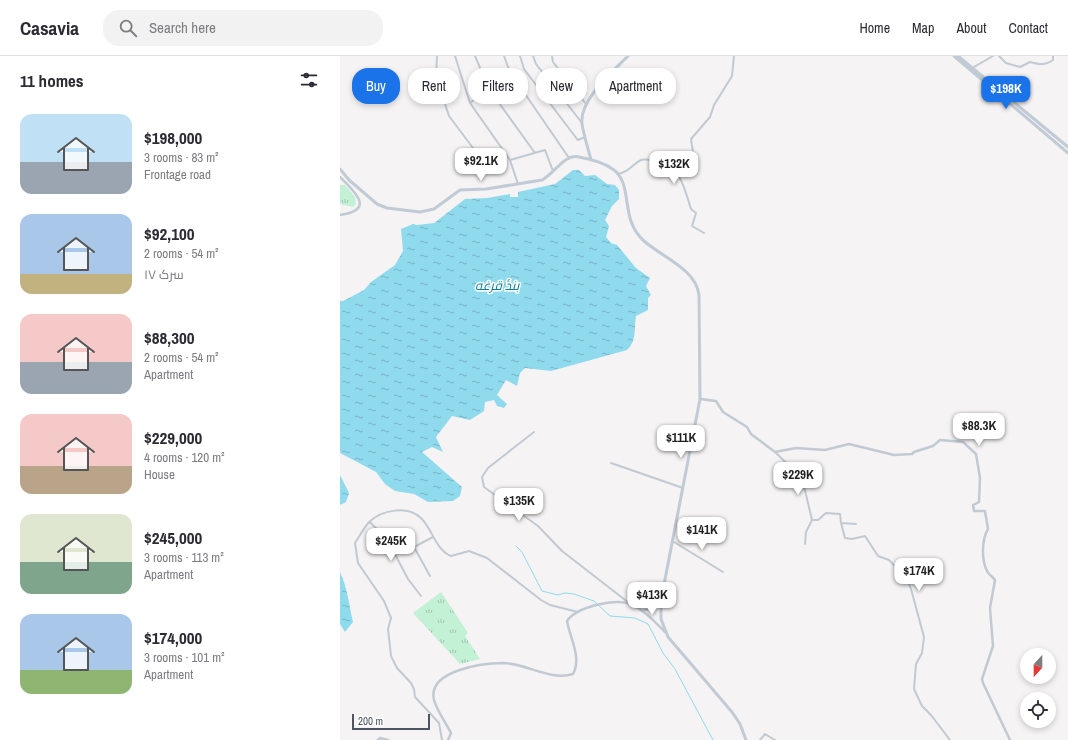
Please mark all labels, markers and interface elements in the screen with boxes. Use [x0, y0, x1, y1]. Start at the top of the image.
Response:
search box [103, 10, 383, 46]
text: Casavia [20, 15, 79, 41]
icon: search [117, 17, 139, 39]
text: Search here [149, 17, 216, 38]
text: Home [859, 19, 890, 37]
text: Map [912, 19, 934, 37]
text: About [956, 19, 986, 37]
text: Contact [1008, 19, 1048, 37]
chip: Buy [352, 68, 400, 104]
chip: Rent [408, 68, 460, 104]
chip: Filters [468, 68, 528, 104]
chip: New [536, 68, 587, 104]
chip: Apartment [595, 68, 676, 104]
text: 11 homes [20, 69, 84, 92]
icon: filters [298, 69, 320, 91]
pin: $198K [978, 76, 1034, 110]
text: $198K [990, 80, 1022, 97]
text: $198,000 [144, 126, 202, 149]
icon: home [52, 130, 100, 178]
pin: $92.1K [448, 148, 514, 182]
text: 3 rooms · 83 m² [144, 149, 219, 166]
pin: $132K [646, 151, 702, 185]
text: $92.1K [464, 152, 498, 169]
text: $132K [658, 155, 690, 172]
text: Frontage road [144, 166, 211, 183]
text: $92,100 [144, 222, 194, 245]
icon: home [52, 230, 100, 278]
text: 2 rooms · 54 m² [144, 245, 219, 262]
text: سرک ۱۷ [144, 266, 184, 283]
water label: بندٔ قرغه [475, 277, 521, 294]
text: $88,300 [144, 326, 194, 349]
icon: home [52, 330, 100, 378]
text: 2 rooms · 54 m² [144, 349, 219, 366]
text: Apartment [144, 366, 193, 383]
pin: $88.3K [946, 413, 1012, 447]
text: $88.3K [962, 417, 996, 434]
pin: $111K [653, 425, 709, 459]
text: $229,000 [144, 426, 202, 449]
text: $111K [666, 429, 696, 446]
icon: home [52, 430, 100, 478]
text: 4 rooms · 120 m² [144, 449, 225, 466]
pin: $229K [770, 462, 826, 496]
text: House [144, 466, 175, 483]
text: $229K [782, 466, 814, 483]
pin: $135K [491, 488, 547, 522]
text: $135K [503, 492, 535, 509]
pin: $141K [674, 517, 730, 551]
text: $141K [686, 521, 718, 538]
text: $245,000 [144, 526, 202, 549]
pin: $245K [363, 528, 419, 562]
icon: home [52, 530, 100, 578]
text: $245K [375, 532, 407, 549]
text: 3 rooms · 113 m² [144, 549, 224, 566]
pin: $174K [891, 558, 947, 592]
text: $174K [903, 562, 935, 579]
text: Apartment [144, 566, 193, 583]
pin: $413K [624, 582, 680, 616]
text: $413K [636, 586, 668, 603]
text: $174,000 [144, 626, 202, 649]
icon: home [52, 630, 100, 678]
north arrow [1020, 648, 1056, 684]
map controls [1020, 648, 1056, 728]
text: 3 rooms · 101 m² [144, 649, 225, 666]
text: Apartment [144, 666, 193, 683]
button: locate [1020, 692, 1056, 728]
scale bar [352, 712, 430, 731]
text: 200 m [358, 714, 383, 728]

